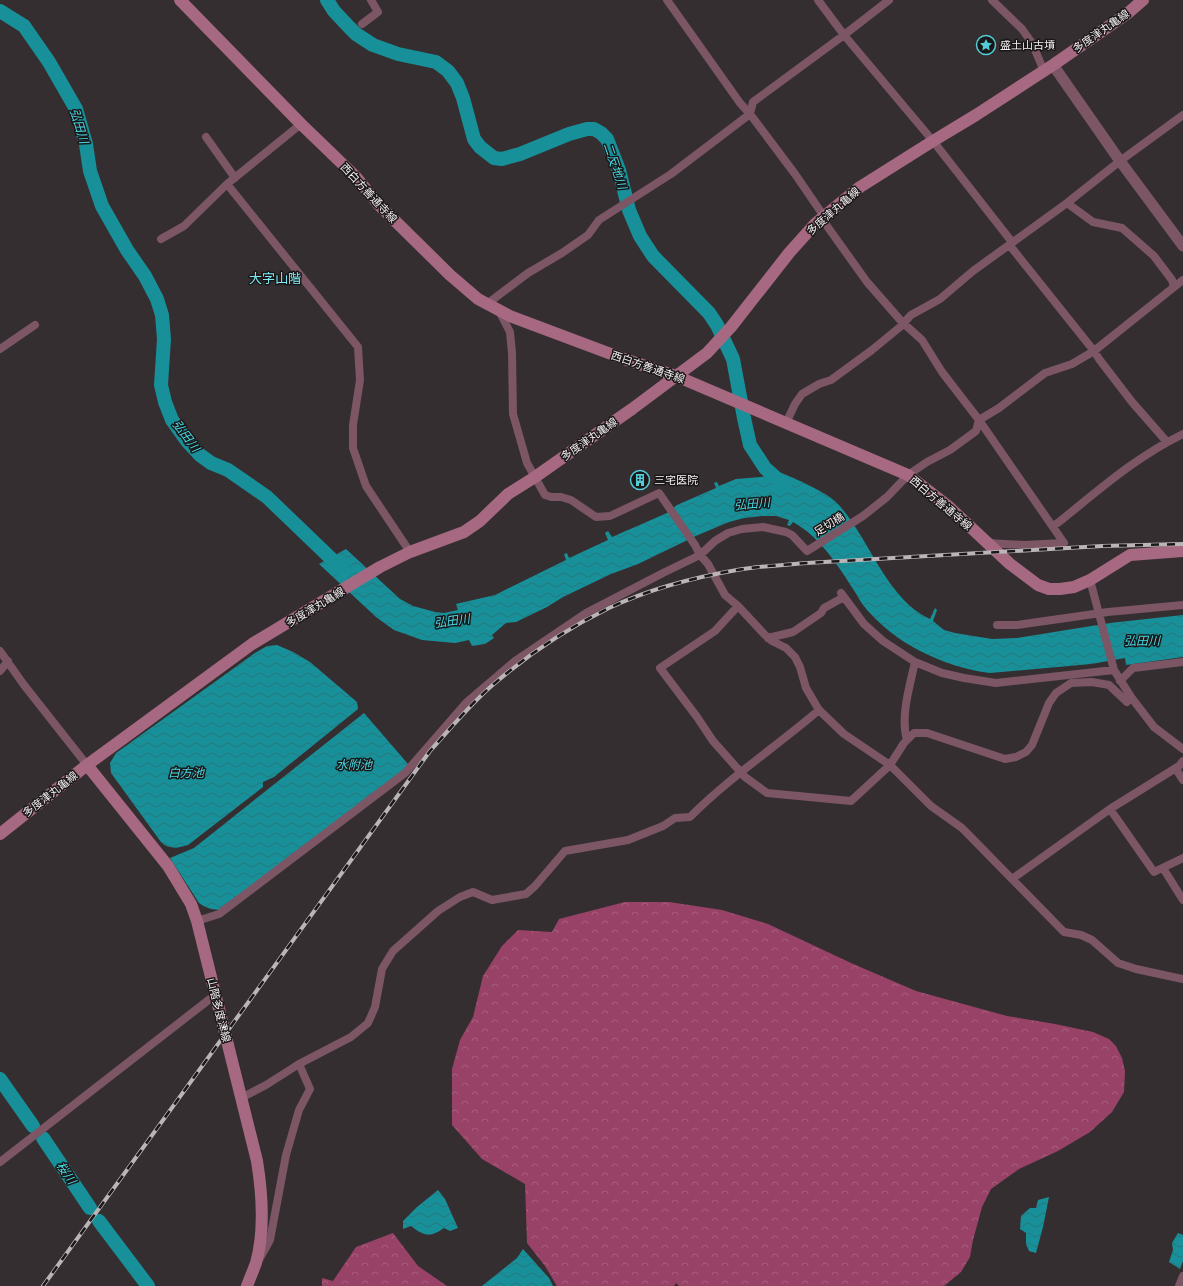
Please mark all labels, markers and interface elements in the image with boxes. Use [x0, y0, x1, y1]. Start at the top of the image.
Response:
street label: 多度津丸亀線 [1071, 7, 1132, 56]
place icon: 盛土山古墳 [975, 34, 997, 56]
place label: 盛土山古墳 [1000, 39, 1055, 52]
water label: 弘田川 [67, 107, 92, 147]
water label: 二反地川 [601, 141, 630, 193]
street label: 西白方善通寺線 [338, 161, 400, 226]
street label: 多度津丸亀線 [804, 185, 862, 238]
district label: 大字山階 [249, 271, 301, 287]
street label: 西白方善通寺線 [609, 349, 686, 386]
street label: 多度津丸亀線 [559, 415, 620, 464]
water label: 弘田川 [170, 417, 204, 456]
building icon: 三宅医院 [629, 469, 651, 491]
place label: 三宅医院 [654, 474, 698, 487]
street label: 西白方善通寺線 [907, 474, 974, 533]
water label: 弘田川 [733, 495, 773, 513]
street label: 足切橋 [812, 510, 847, 539]
street label: 多度津丸亀線 [284, 585, 347, 630]
water label: 弘田川 [433, 611, 473, 630]
water label: 弘田川 [1124, 634, 1162, 648]
water label: 水附池 [336, 758, 373, 772]
water label: 白方池 [168, 766, 205, 780]
street label: 多度津丸亀線 [20, 769, 80, 820]
street label: 山階多度津線 [204, 977, 233, 1044]
water label: 桜川 [53, 1159, 80, 1189]

